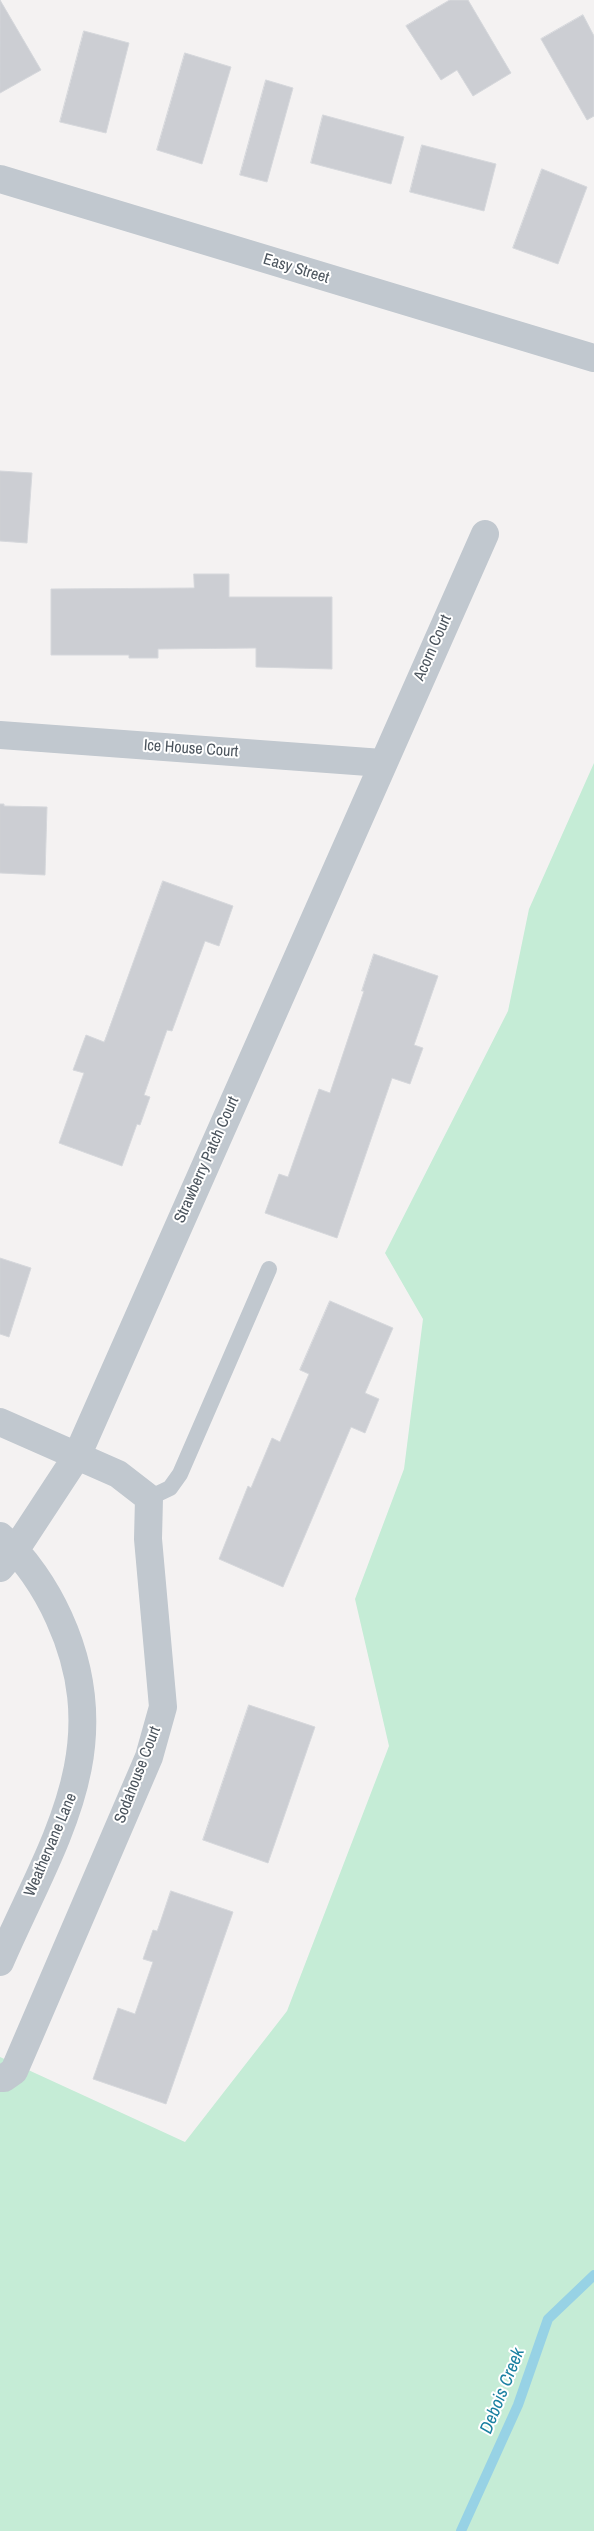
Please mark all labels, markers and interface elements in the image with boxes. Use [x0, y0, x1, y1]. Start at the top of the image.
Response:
street label: Easy Street [261, 250, 331, 288]
street label: Acorn Court [410, 612, 456, 684]
street label: Ice House Court [143, 736, 239, 762]
street label: Strawberry Patch Court [171, 1094, 243, 1226]
street label: Sodahouse Court [111, 1724, 165, 1826]
street label: Weathervane Lane [21, 1790, 81, 1900]
water label: Debois Creek [476, 2345, 530, 2437]

